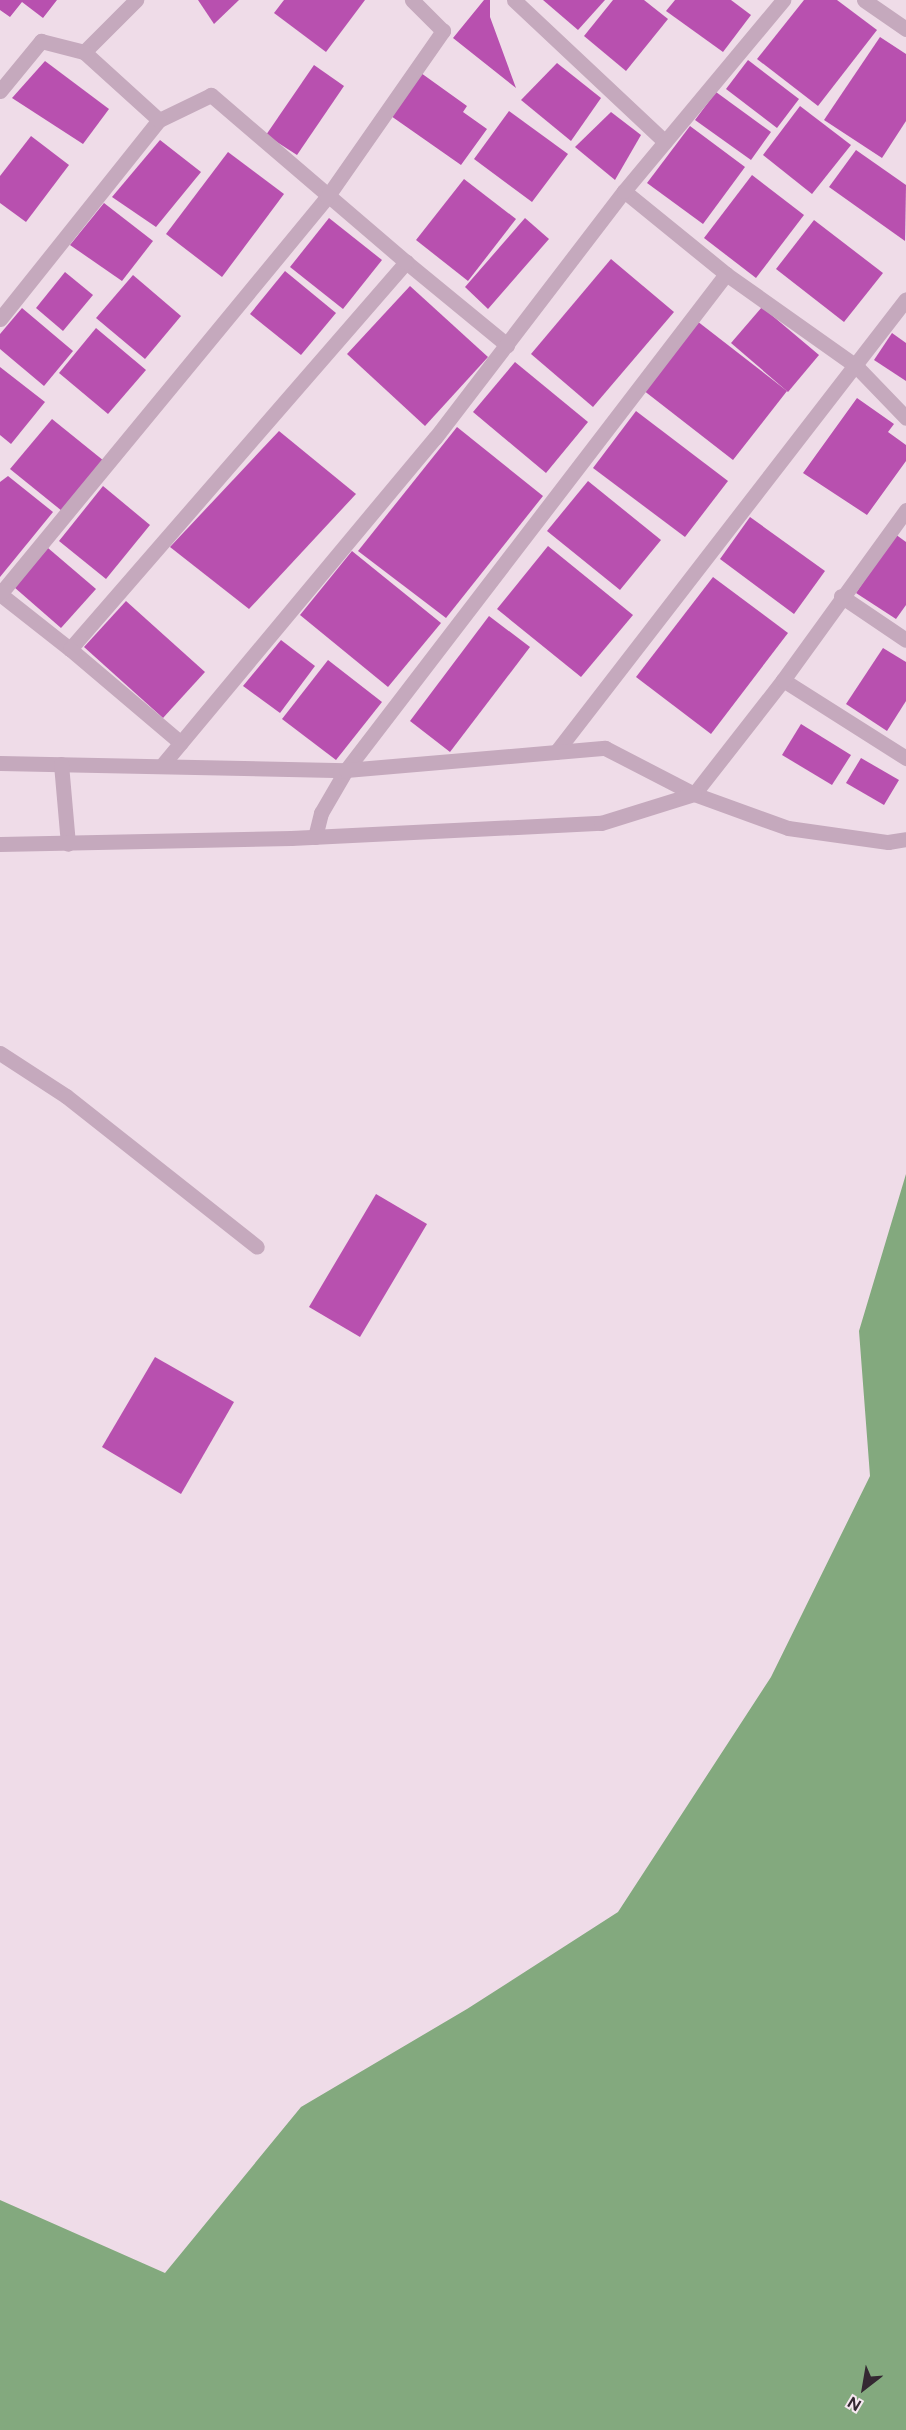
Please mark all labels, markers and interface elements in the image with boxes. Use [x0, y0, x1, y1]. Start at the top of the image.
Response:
north arrow [834, 2358, 894, 2418]
text: N [844, 2393, 865, 2415]

